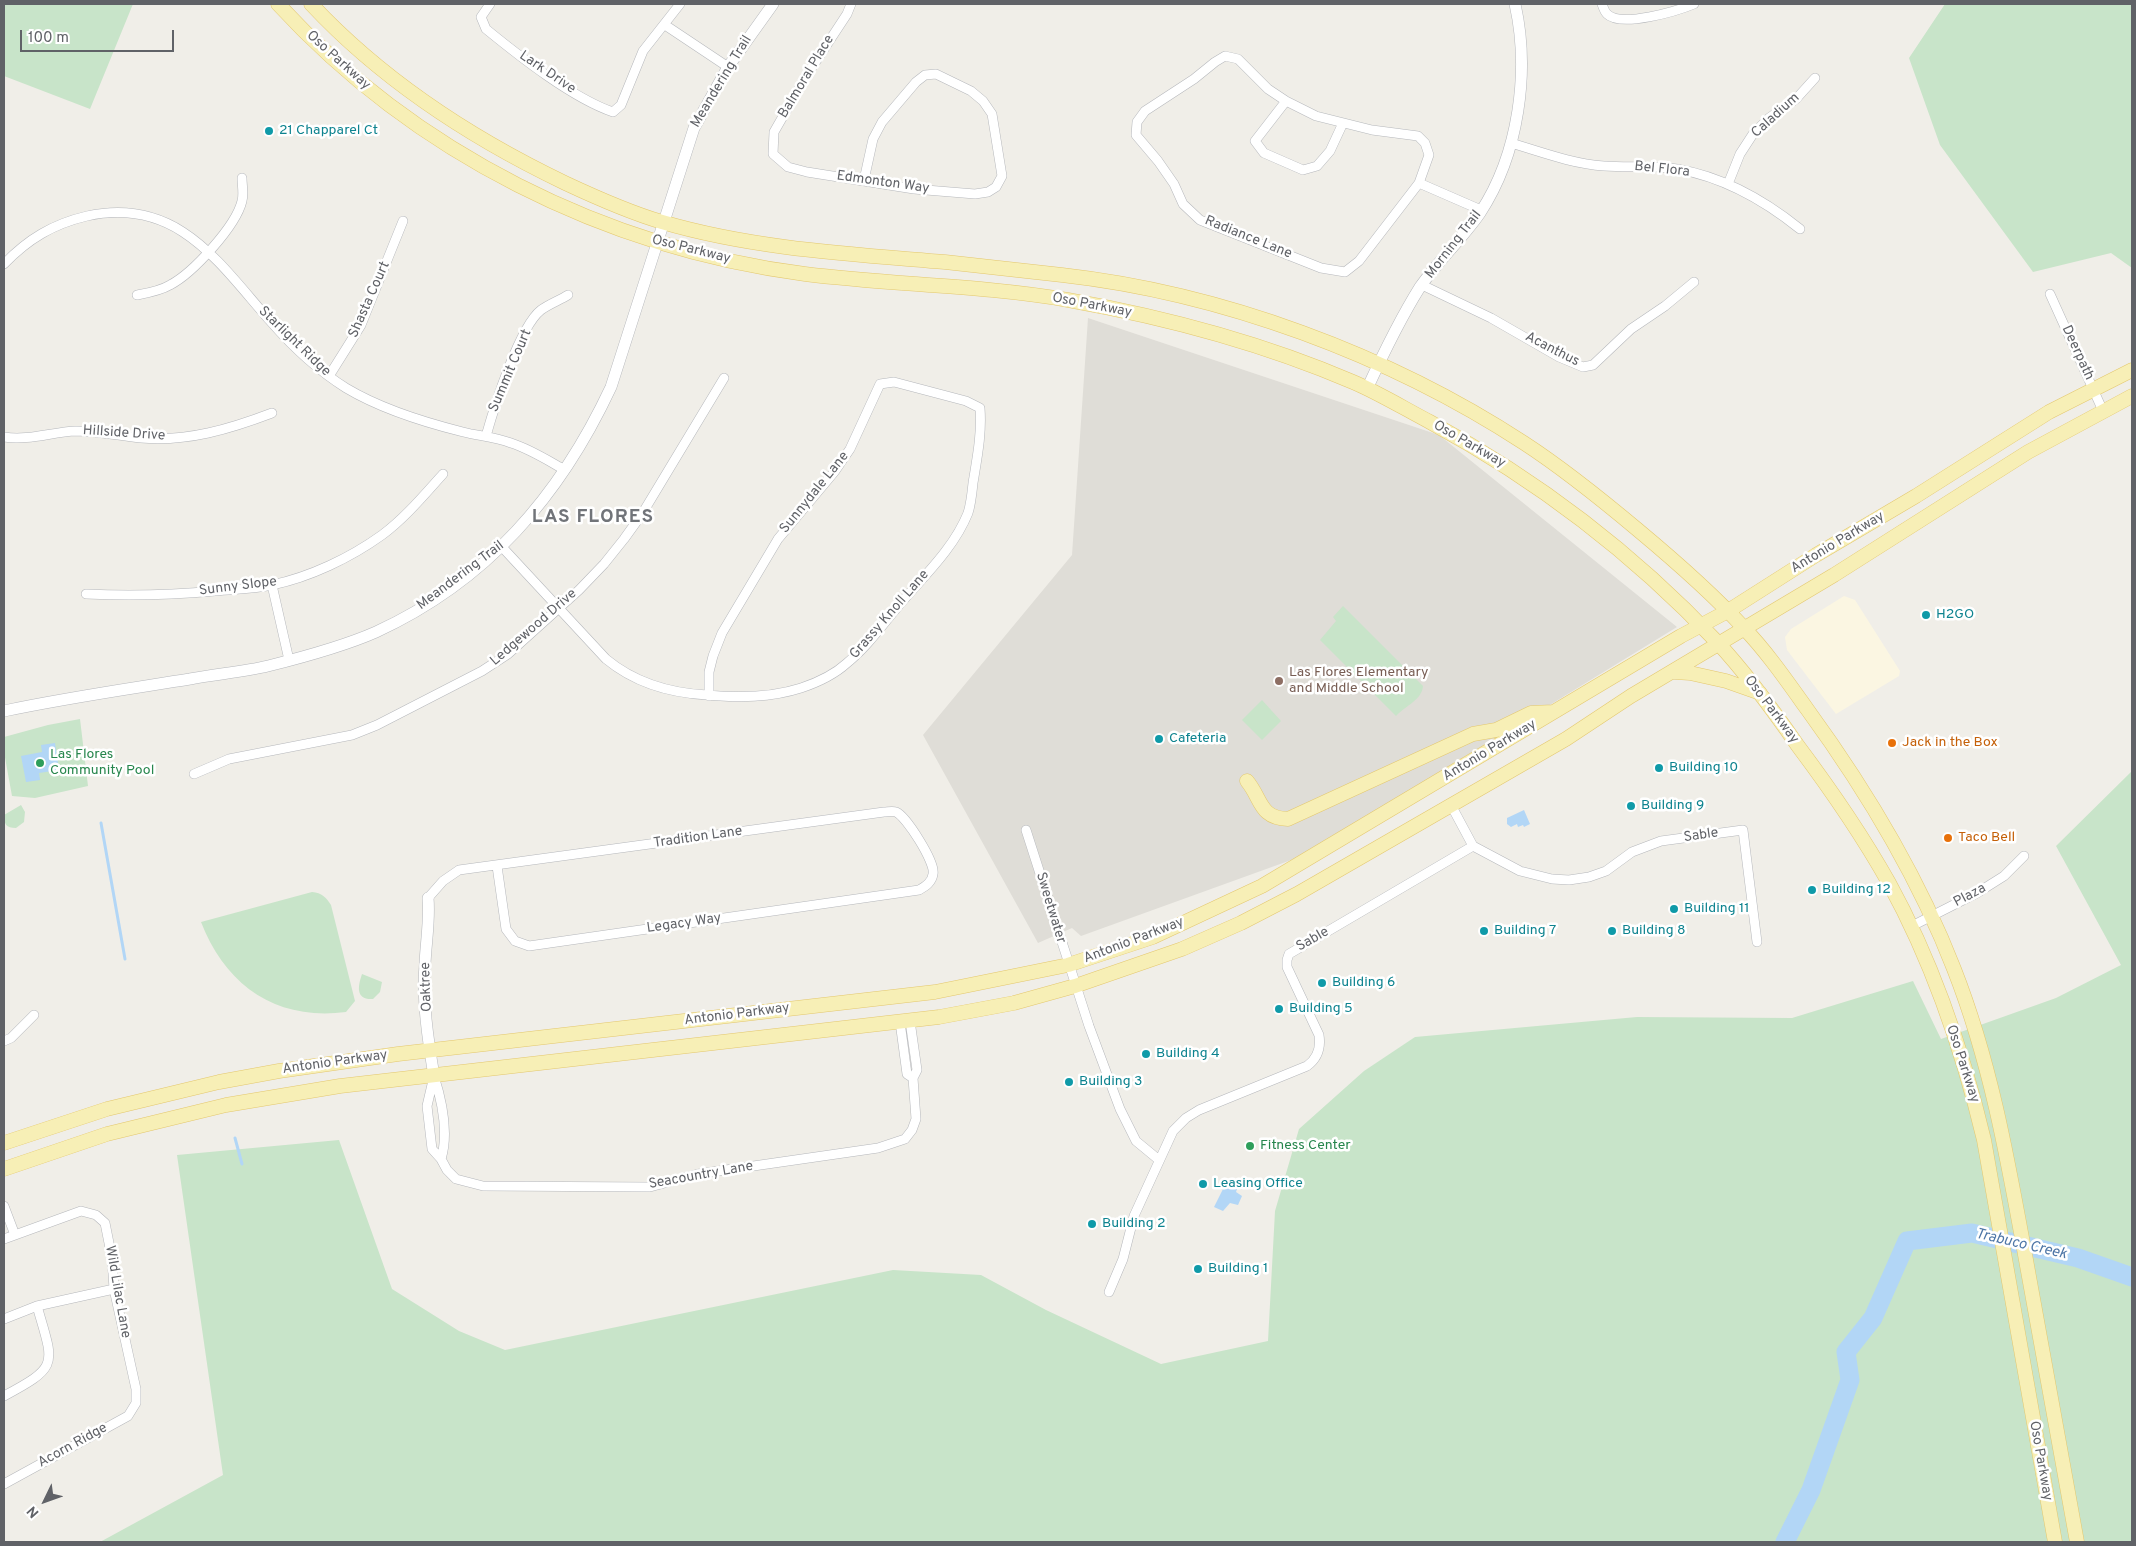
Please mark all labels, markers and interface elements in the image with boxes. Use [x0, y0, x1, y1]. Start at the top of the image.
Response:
scale bar [22, 20, 176, 52]
street label: Oso Parkway [302, 28, 374, 94]
text: 100 m [28, 29, 69, 48]
street label: Balmoral Place [776, 32, 838, 122]
street label: Meandering Trail [688, 33, 756, 131]
street label: Lark Drive [516, 48, 578, 98]
street label: Caladium [1748, 90, 1804, 142]
place label: 21 Chapparel Ct [279, 123, 378, 139]
marker: 21 Chapparel Ct [263, 125, 275, 137]
street label: Bel Flora [1633, 159, 1691, 181]
street label: Edmonton Way [836, 168, 930, 198]
street label: Morning Trail [1422, 208, 1486, 282]
street label: Radiance Lane [1202, 213, 1294, 263]
street label: Oso Parkway [650, 232, 732, 268]
street label: Shasta Court [346, 259, 394, 341]
street label: Oso Parkway [1051, 290, 1133, 322]
street label: Starlight Ridge [254, 303, 334, 381]
street label: Deerpath [2057, 323, 2097, 383]
street label: Summit Court [486, 327, 536, 415]
street label: Acanthus [1522, 329, 1582, 371]
street label: Oso Parkway [1430, 418, 1508, 472]
street label: Hillside Drive [82, 423, 166, 445]
street label: Sunnydale Lane [777, 449, 853, 537]
district label: LAS FLORES [531, 507, 655, 529]
street label: Antonio Parkway [1788, 509, 1888, 577]
street label: Meandering Trail [414, 538, 508, 614]
street label: Grassy Knoll Lane [847, 567, 933, 663]
street label: Sunny Slope [198, 574, 278, 600]
street label: Ledgewood Drive [487, 586, 581, 670]
place label: H2GO [1936, 607, 1974, 623]
marker: H2GO [1920, 609, 1932, 621]
place label: Las Flores Elementary and Middle School [1289, 665, 1428, 698]
street label: Oso Parkway [1740, 673, 1802, 747]
marker: Las Flores Elementary and Middle School [1273, 675, 1285, 687]
street label: Antonio Parkway [1440, 717, 1540, 785]
place label: Cafeteria [1169, 731, 1226, 747]
marker: Cafeteria [1153, 733, 1165, 745]
place label: Jack in the Box [1902, 735, 1998, 751]
marker: Jack in the Box [1886, 737, 1898, 749]
place label: Las Flores Community Pool [50, 747, 154, 780]
marker: Las Flores Community Pool [34, 757, 46, 769]
place label: Building 10 [1669, 760, 1738, 776]
marker: Building 10 [1653, 762, 1665, 774]
place label: Building 9 [1641, 798, 1704, 814]
marker: Building 9 [1625, 800, 1637, 812]
street label: Tradition Lane [652, 823, 744, 853]
street label: Sable [1683, 825, 1719, 847]
place label: Taco Bell [1958, 830, 2015, 846]
marker: Taco Bell [1942, 832, 1954, 844]
street label: Sweetwater [1031, 871, 1069, 945]
street label: Plaza [1951, 881, 1989, 911]
place label: Building 12 [1822, 882, 1891, 898]
marker: Building 12 [1806, 884, 1818, 896]
place label: Building 11 [1684, 901, 1749, 917]
marker: Building 11 [1668, 903, 1680, 915]
street label: Legacy Way [646, 910, 722, 938]
street label: Antonio Parkway [1082, 914, 1186, 968]
place label: Building 7 [1494, 923, 1556, 939]
place label: Building 8 [1622, 923, 1686, 939]
street label: Sable [1294, 924, 1332, 956]
marker: Building 7 [1478, 925, 1490, 937]
marker: Building 8 [1606, 925, 1618, 937]
street label: Oaktree [418, 962, 436, 1012]
place label: Building 6 [1332, 975, 1395, 991]
marker: Building 6 [1316, 977, 1328, 989]
street label: Antonio Parkway [683, 1000, 791, 1030]
place label: Building 5 [1289, 1001, 1353, 1017]
marker: Building 5 [1273, 1003, 1285, 1015]
street label: Oso Parkway [1942, 1023, 1982, 1105]
place label: Building 4 [1156, 1046, 1220, 1062]
street label: Antonio Parkway [281, 1047, 389, 1079]
marker: Building 4 [1140, 1048, 1152, 1060]
place label: Building 3 [1079, 1074, 1142, 1090]
marker: Building 3 [1063, 1076, 1075, 1088]
place label: Fitness Center [1260, 1138, 1351, 1154]
marker: Fitness Center [1244, 1140, 1256, 1152]
street label: Seacountry Lane [647, 1159, 755, 1193]
place label: Leasing Office [1213, 1176, 1303, 1192]
marker: Leasing Office [1197, 1178, 1209, 1190]
place label: Building 2 [1102, 1216, 1166, 1232]
marker: Building 2 [1086, 1218, 1098, 1230]
water label: Trabuco Creek [1974, 1226, 2068, 1264]
street label: Wild Lilac Lane [101, 1244, 133, 1340]
place label: Building 1 [1208, 1261, 1268, 1277]
marker: Building 1 [1192, 1263, 1204, 1275]
street label: Acorn Ridge [35, 1420, 111, 1472]
street label: Oso Parkway [2025, 1420, 2055, 1502]
north arrow [20, 1476, 70, 1526]
text: N [24, 1502, 43, 1521]

